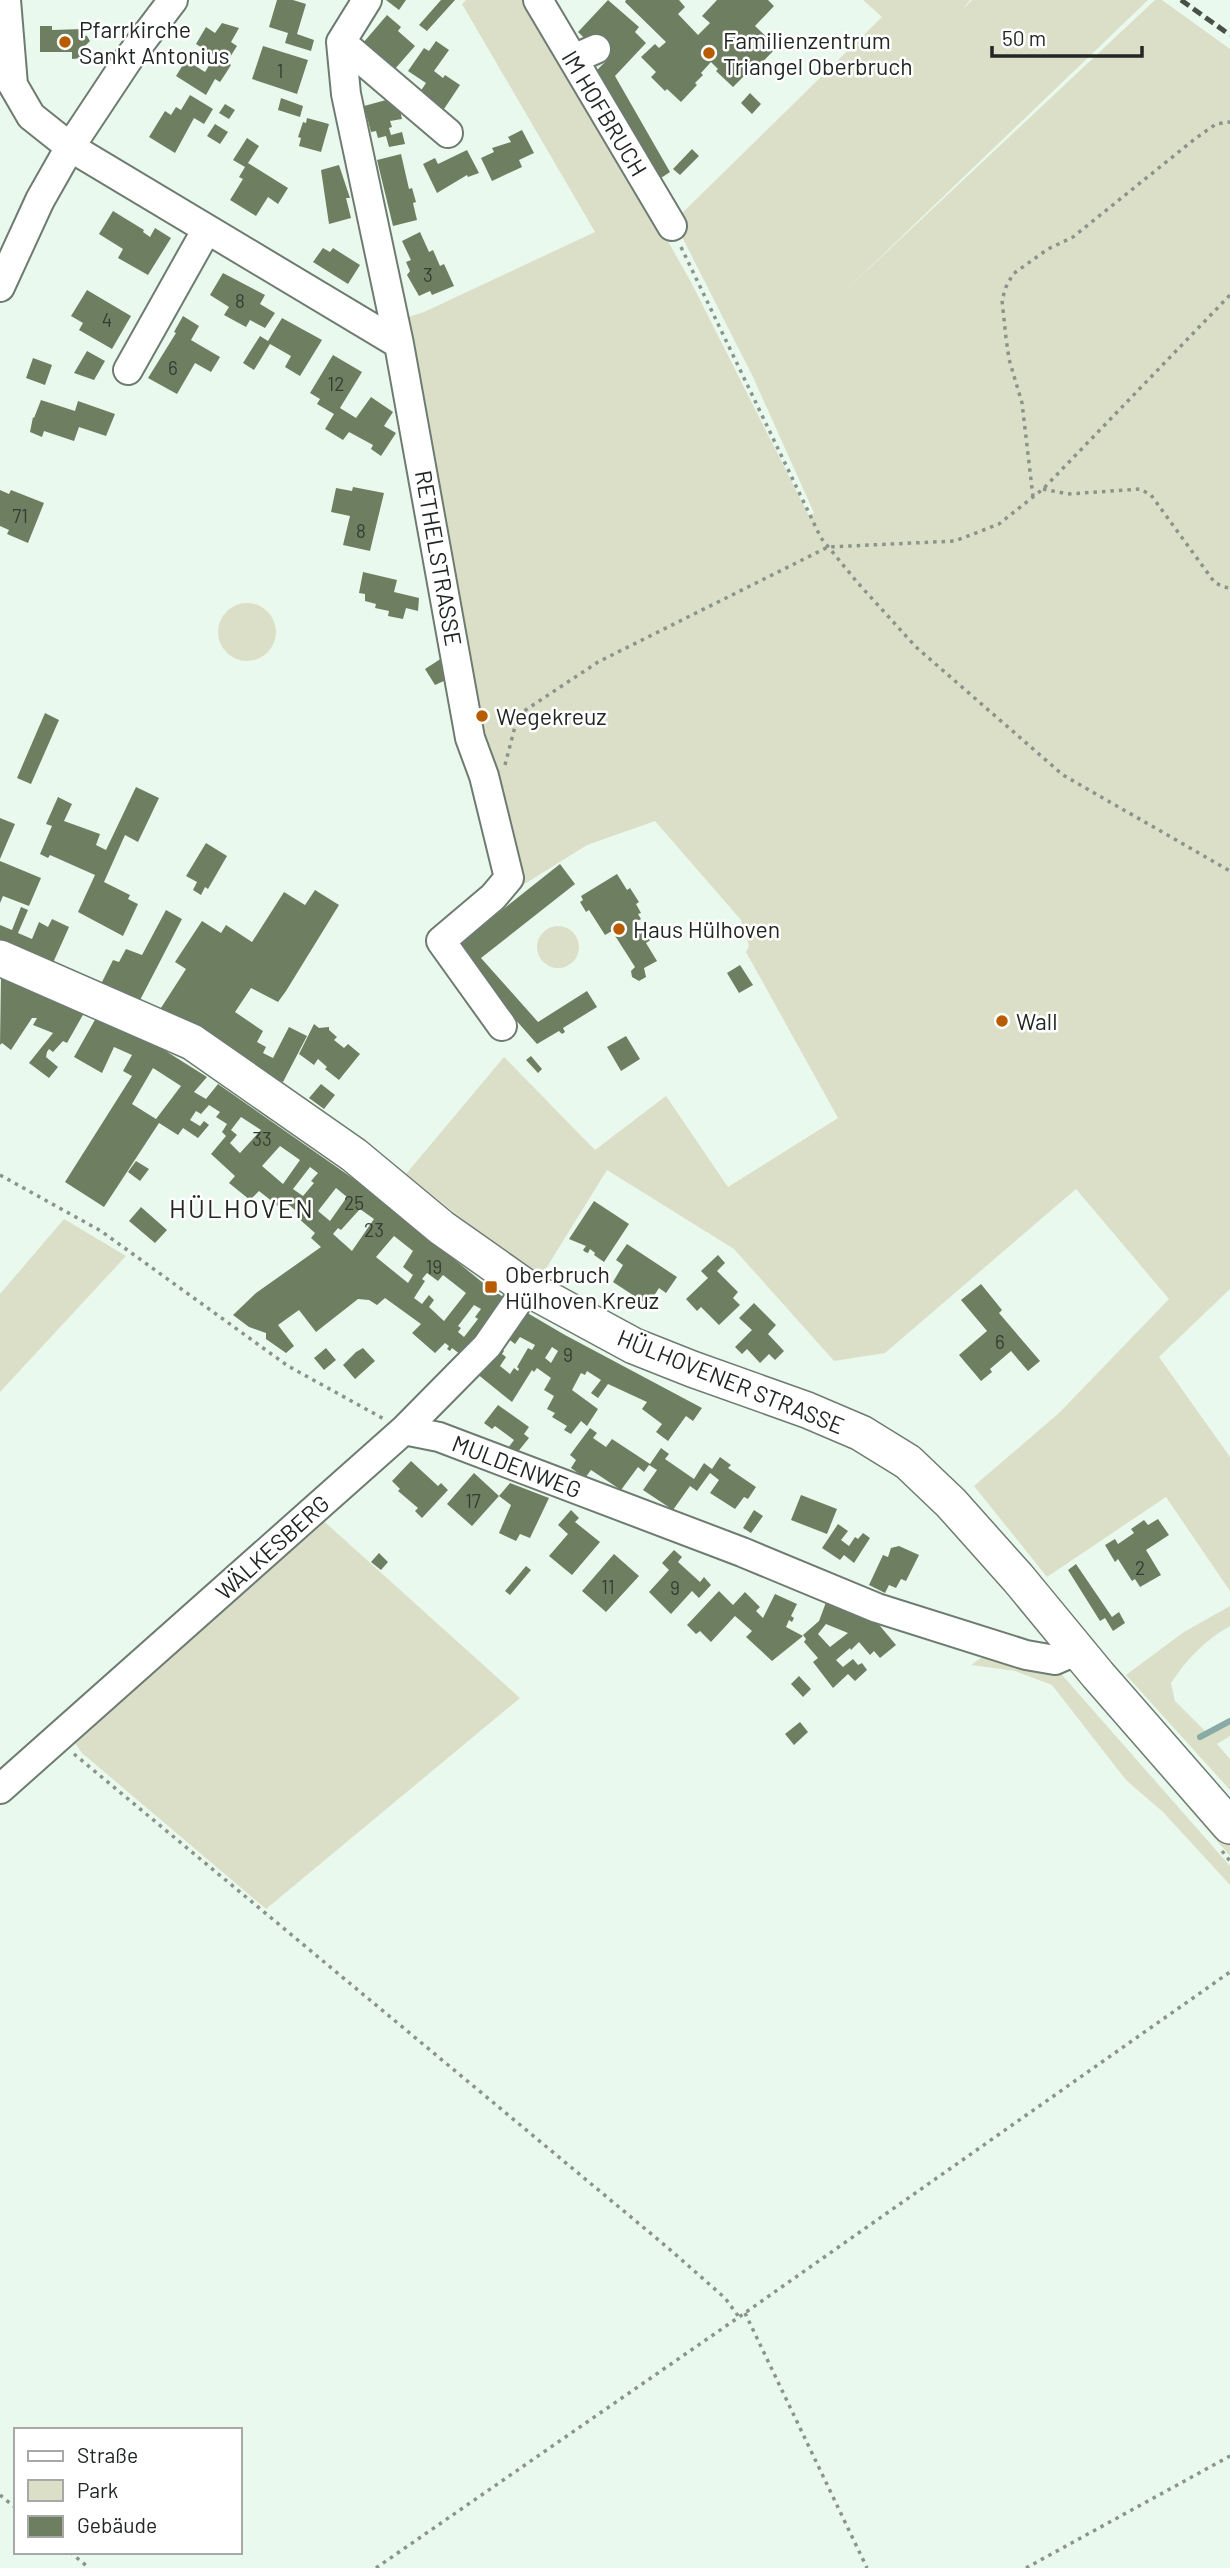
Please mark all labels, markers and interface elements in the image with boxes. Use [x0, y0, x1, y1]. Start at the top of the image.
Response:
scale bar [992, 14, 1142, 58]
place label: Pfarrkirche Sankt Antonius [79, 15, 230, 69]
text: 50 m [1002, 25, 1046, 50]
place label: Familienzentrum Triangel Oberbruch [723, 26, 913, 80]
marker: Pfarrkirche Sankt Antonius [57, 34, 73, 50]
street label: IM HOFBRUCH [557, 45, 653, 181]
marker: Familienzentrum Triangel Oberbruch [701, 45, 717, 61]
house number: 1 [277, 59, 283, 82]
house number: 3 [423, 263, 433, 286]
house number: 8 [235, 289, 245, 312]
house number: 4 [102, 308, 112, 331]
house number: 6 [168, 356, 178, 379]
house number: 12 [328, 372, 344, 395]
street label: RETHELSTRASSE [410, 468, 468, 648]
house number: 71 [12, 504, 28, 527]
house number: 8 [356, 519, 366, 542]
place label: Wegekreuz [496, 702, 607, 730]
marker: Wegekreuz [474, 708, 490, 724]
place label: Haus Hülhoven [633, 915, 780, 943]
marker: Haus Hülhoven [611, 921, 627, 937]
place label: Wall [1016, 1007, 1057, 1035]
marker: Wall [994, 1013, 1010, 1029]
house number: 33 [252, 1127, 272, 1150]
house number: 25 [344, 1191, 364, 1214]
district label: HÜLHOVEN [169, 1192, 315, 1223]
house number: 23 [364, 1218, 384, 1241]
house number: 19 [426, 1255, 442, 1278]
place label: Oberbruch Hülhoven Kreuz [505, 1260, 659, 1314]
marker: Oberbruch Hülhoven Kreuz [483, 1279, 499, 1295]
street label: HÜLHOVENER STRASSE [614, 1323, 848, 1439]
house number: 6 [995, 1330, 1005, 1353]
house number: 9 [563, 1343, 573, 1366]
street label: MULDENWEG [449, 1429, 585, 1503]
street label: WÄLKESBERG [209, 1489, 335, 1605]
house number: 17 [465, 1489, 481, 1512]
house number: 2 [1135, 1556, 1145, 1579]
house number: 11 [601, 1575, 615, 1598]
house number: 9 [670, 1576, 680, 1599]
legend [14, 2428, 242, 2554]
text: Straße [77, 2442, 138, 2467]
text: Park [77, 2477, 118, 2502]
text: Gebäude [77, 2512, 157, 2537]

